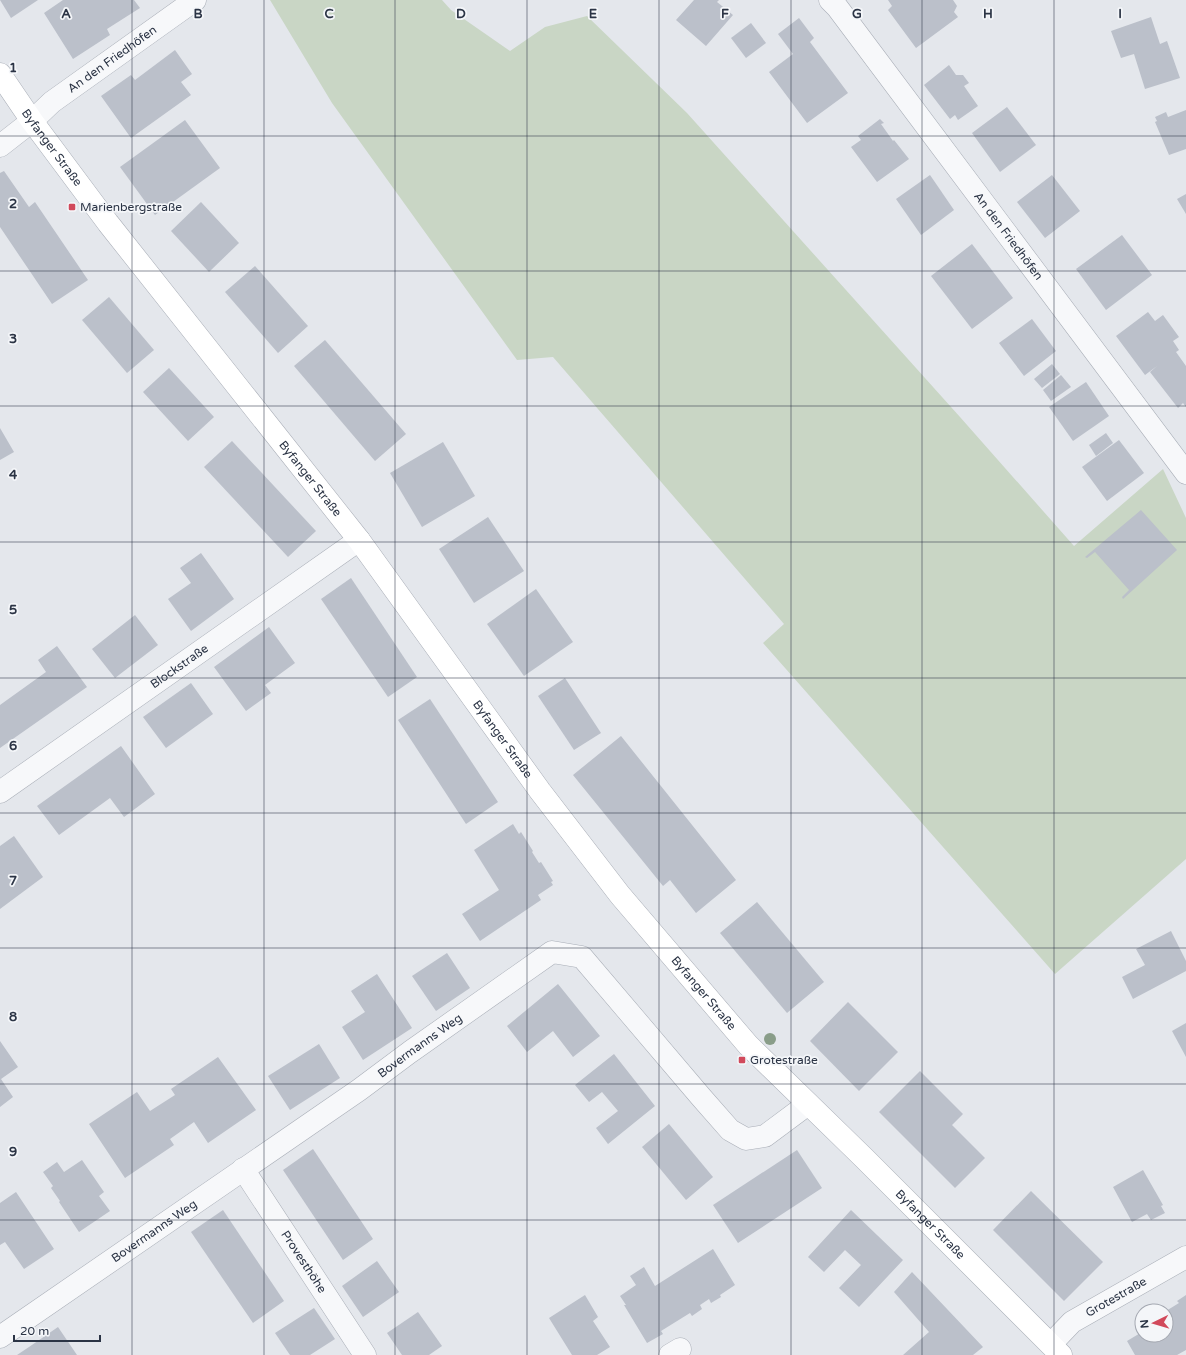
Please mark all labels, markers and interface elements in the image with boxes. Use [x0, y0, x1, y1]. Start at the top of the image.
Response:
text: A [61, 6, 71, 22]
text: B [193, 6, 203, 22]
text: C [324, 6, 334, 22]
text: D [456, 6, 466, 22]
text: E [589, 6, 597, 22]
text: F [721, 6, 729, 22]
text: G [852, 6, 862, 22]
text: H [983, 6, 993, 22]
text: I [1118, 6, 1122, 22]
street label: An den Friedhöfen [65, 23, 159, 96]
text: 1 [9, 60, 17, 76]
street label: Byfanger Straße [19, 106, 85, 189]
street label: An den Friedhöfen [971, 189, 1046, 283]
text: 2 [9, 196, 17, 212]
place label: Marienbergstraße [80, 200, 182, 214]
marker: Marienbergstraße [67, 202, 77, 212]
text: 3 [9, 331, 17, 347]
street label: Byfanger Straße [276, 438, 345, 519]
text: 4 [9, 467, 18, 483]
text: 5 [9, 602, 17, 618]
street label: Blockstraße [148, 641, 211, 691]
street label: Byfanger Straße [470, 698, 535, 781]
text: 6 [9, 738, 17, 754]
text: 7 [9, 873, 17, 889]
street label: Byfanger Straße [668, 953, 739, 1033]
text: 8 [9, 1009, 17, 1025]
street label: Bovermanns Weg [375, 1011, 465, 1081]
place label: Grotestraße [750, 1053, 818, 1067]
marker: Grotestraße [737, 1055, 747, 1065]
text: 9 [9, 1144, 17, 1160]
street label: Byfanger Straße [893, 1187, 968, 1262]
street label: Bovermanns Weg [109, 1197, 199, 1265]
street label: Provesthöhe [278, 1228, 330, 1296]
street label: Grotestraße [1083, 1274, 1149, 1320]
north arrow [1134, 1303, 1174, 1343]
scale bar [14, 1317, 100, 1343]
text: N [1138, 1319, 1151, 1329]
text: 20 m [20, 1324, 49, 1338]

